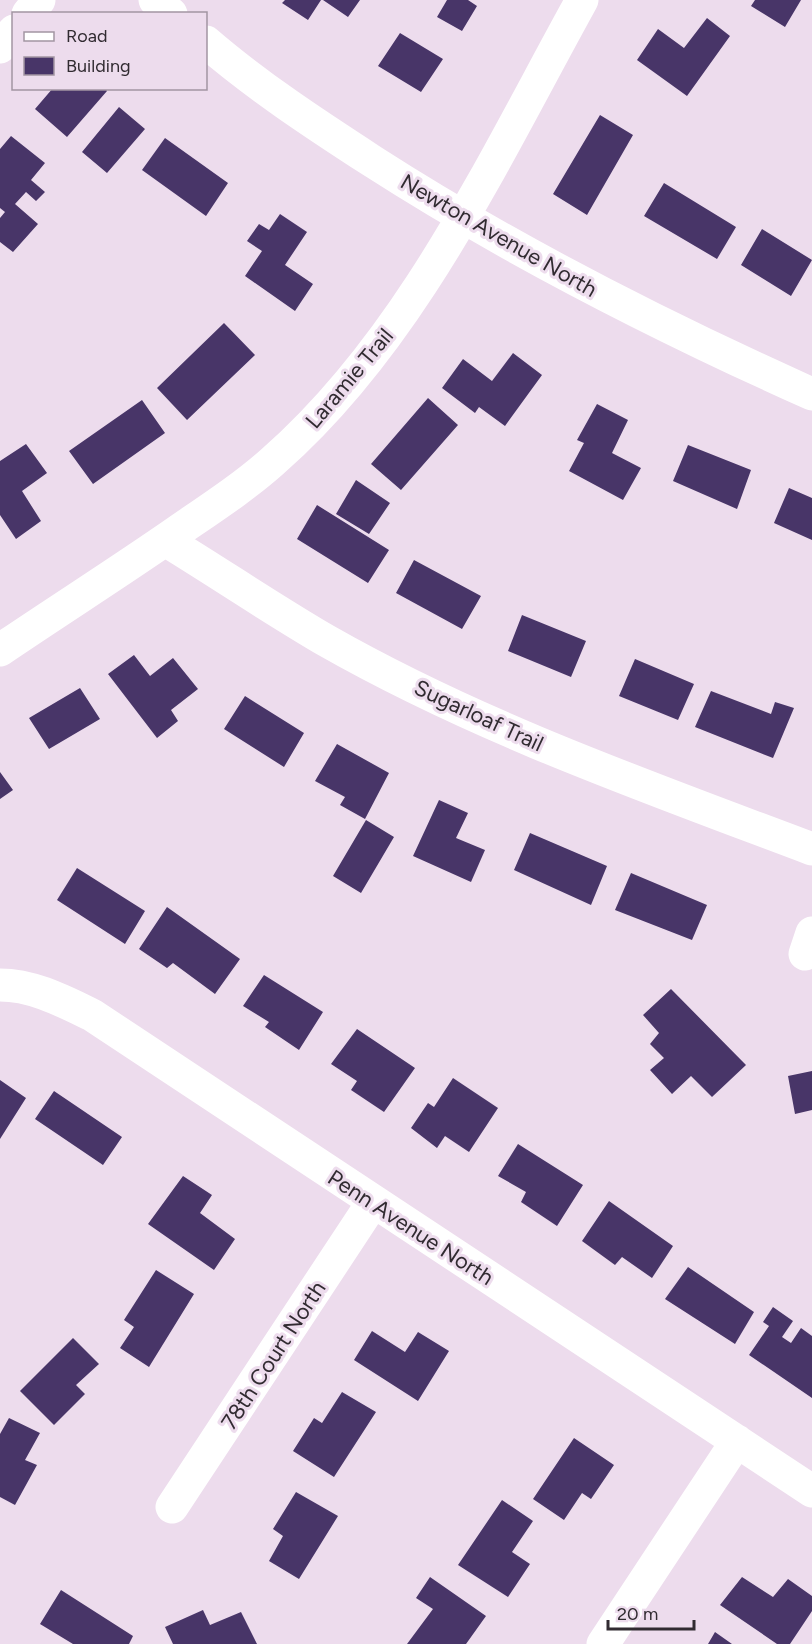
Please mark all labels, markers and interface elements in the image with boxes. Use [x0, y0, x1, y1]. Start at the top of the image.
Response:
legend [12, 12, 207, 90]
text: Road [66, 25, 107, 47]
text: Building [66, 55, 131, 77]
street label: Newton Avenue North [396, 168, 602, 303]
street label: Laramie Trail [300, 323, 399, 434]
street label: Sugarloaf Trail [410, 674, 548, 757]
street label: Penn Avenue North [323, 1164, 499, 1291]
street label: 78th Court North [215, 1276, 331, 1434]
scale bar [608, 1593, 694, 1631]
text: 20 m [617, 1603, 658, 1625]

